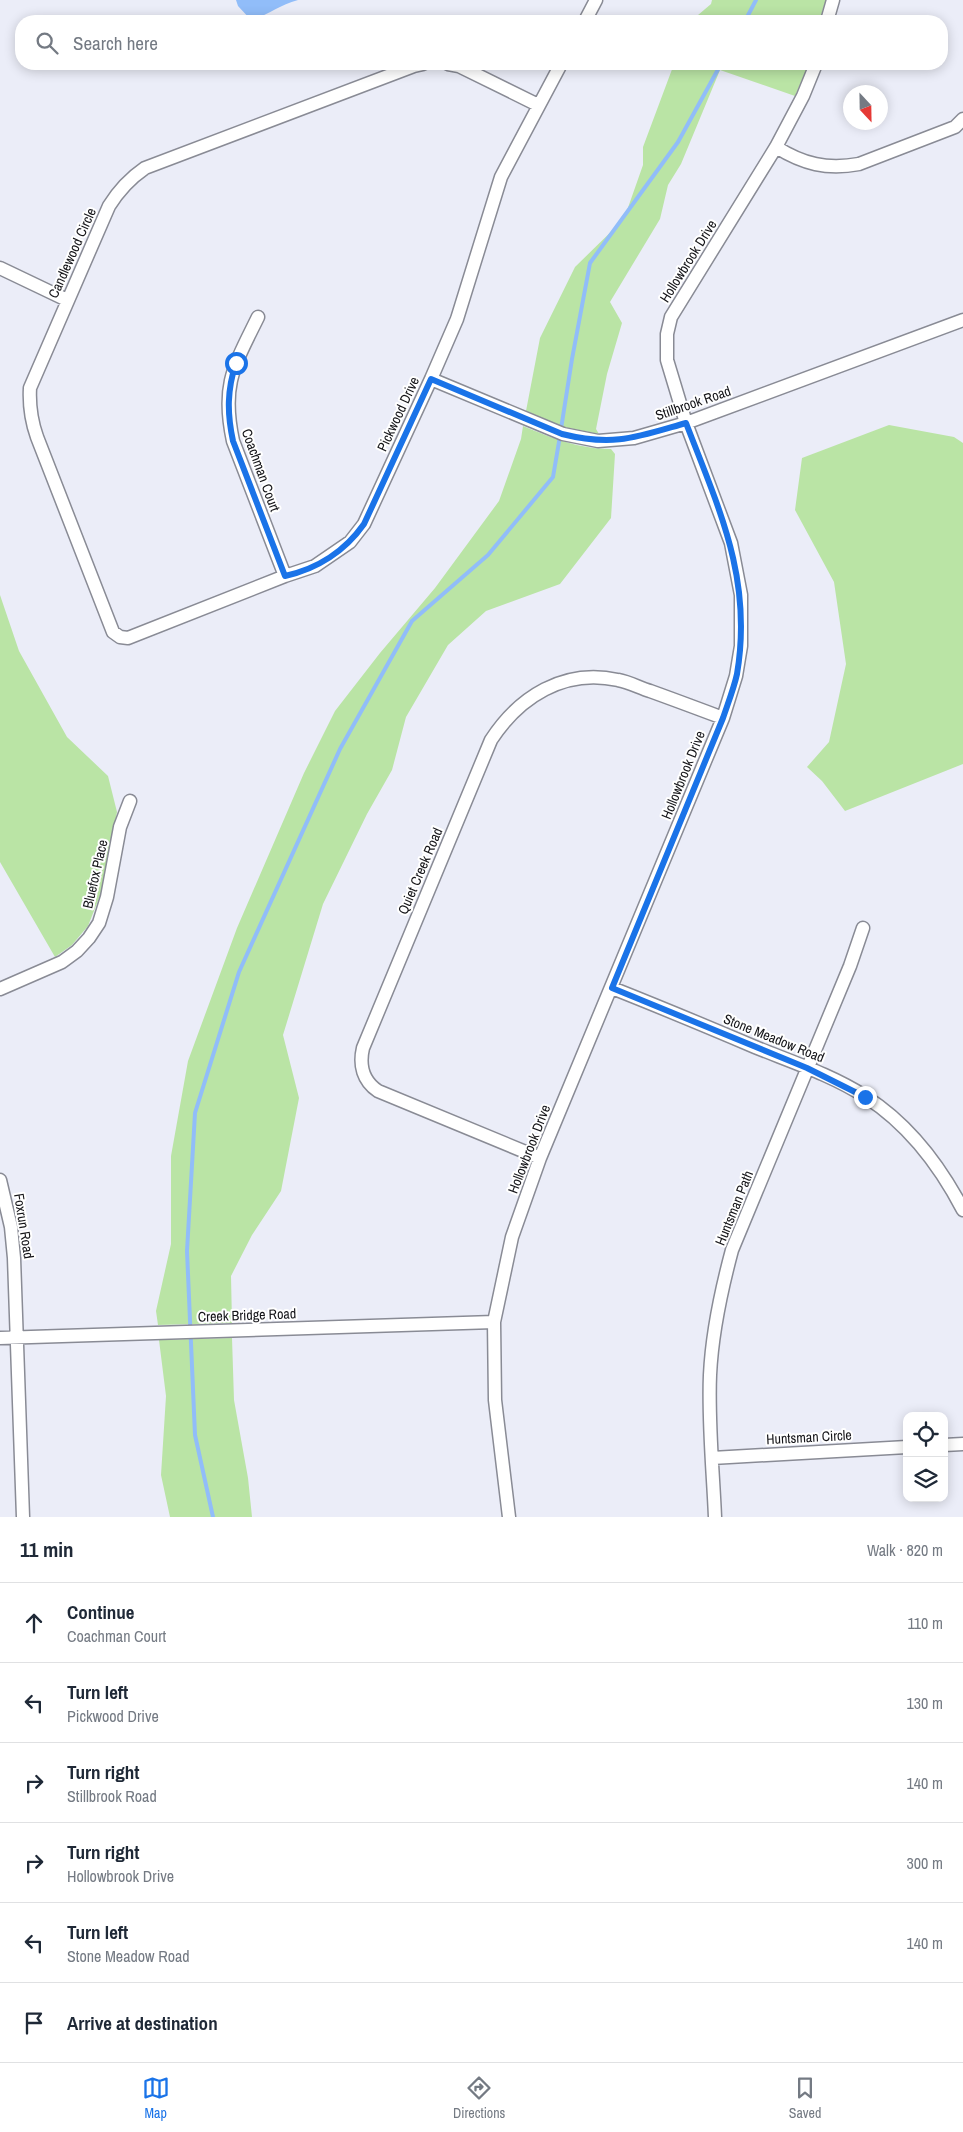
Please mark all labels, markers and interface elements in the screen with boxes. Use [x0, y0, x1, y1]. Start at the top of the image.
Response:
search box [15, 15, 948, 70]
icon: search [33, 29, 61, 57]
text: Search here [73, 30, 158, 56]
north arrow [843, 85, 888, 130]
street label: Candlewood Circle [44, 205, 100, 301]
street label: Hollowbrook Drive [656, 216, 720, 306]
route start [225, 352, 248, 375]
street label: Pickwood Drive [373, 374, 423, 454]
street label: Stillbrook Road [653, 382, 733, 424]
street label: Coachman Court [238, 426, 284, 514]
street label: Hollowbrook Drive [657, 728, 709, 822]
street label: Quiet Creek Road [394, 825, 446, 917]
street label: Bluefox Place [78, 838, 112, 910]
street label: Stone Meadow Road [721, 1010, 827, 1066]
route end [854, 1086, 877, 1109]
street label: Hollowbrook Drive [504, 1102, 554, 1196]
street label: Huntsman Path [711, 1168, 757, 1248]
street label: Foxrun Road [10, 1192, 38, 1260]
street label: Creek Bridge Road [198, 1304, 296, 1326]
map controls [903, 1412, 948, 1502]
button: locate [903, 1412, 948, 1457]
street label: Huntsman Circle [766, 1426, 852, 1448]
button: layers [903, 1457, 948, 1502]
text: 11 min [20, 1535, 74, 1564]
text: Walk · 820 m [867, 1539, 943, 1561]
text: Continue [67, 1599, 135, 1625]
icon: ahead [20, 1609, 48, 1637]
text: 110 m [907, 1612, 943, 1634]
text: Coachman Court [67, 1625, 166, 1647]
text: Turn left [67, 1679, 128, 1705]
icon: left [20, 1689, 48, 1717]
text: 130 m [907, 1692, 943, 1714]
text: Pickwood Drive [67, 1705, 159, 1727]
text: Turn right [67, 1759, 139, 1785]
icon: right [20, 1769, 48, 1797]
text: 140 m [907, 1772, 943, 1794]
text: Stillbrook Road [67, 1785, 157, 1807]
text: Turn right [67, 1839, 139, 1865]
icon: right [20, 1849, 48, 1877]
text: 300 m [907, 1852, 943, 1874]
text: Hollowbrook Drive [67, 1865, 174, 1887]
text: Turn left [67, 1919, 128, 1945]
icon: left [20, 1929, 48, 1957]
text: 140 m [907, 1932, 943, 1954]
text: Stone Meadow Road [67, 1945, 190, 1967]
icon: arrive [20, 2009, 48, 2037]
text: Arrive at destination [67, 2010, 218, 2036]
tab: Map [142, 2074, 170, 2122]
tab: Directions [453, 2074, 505, 2122]
tab: Saved [789, 2074, 821, 2122]

